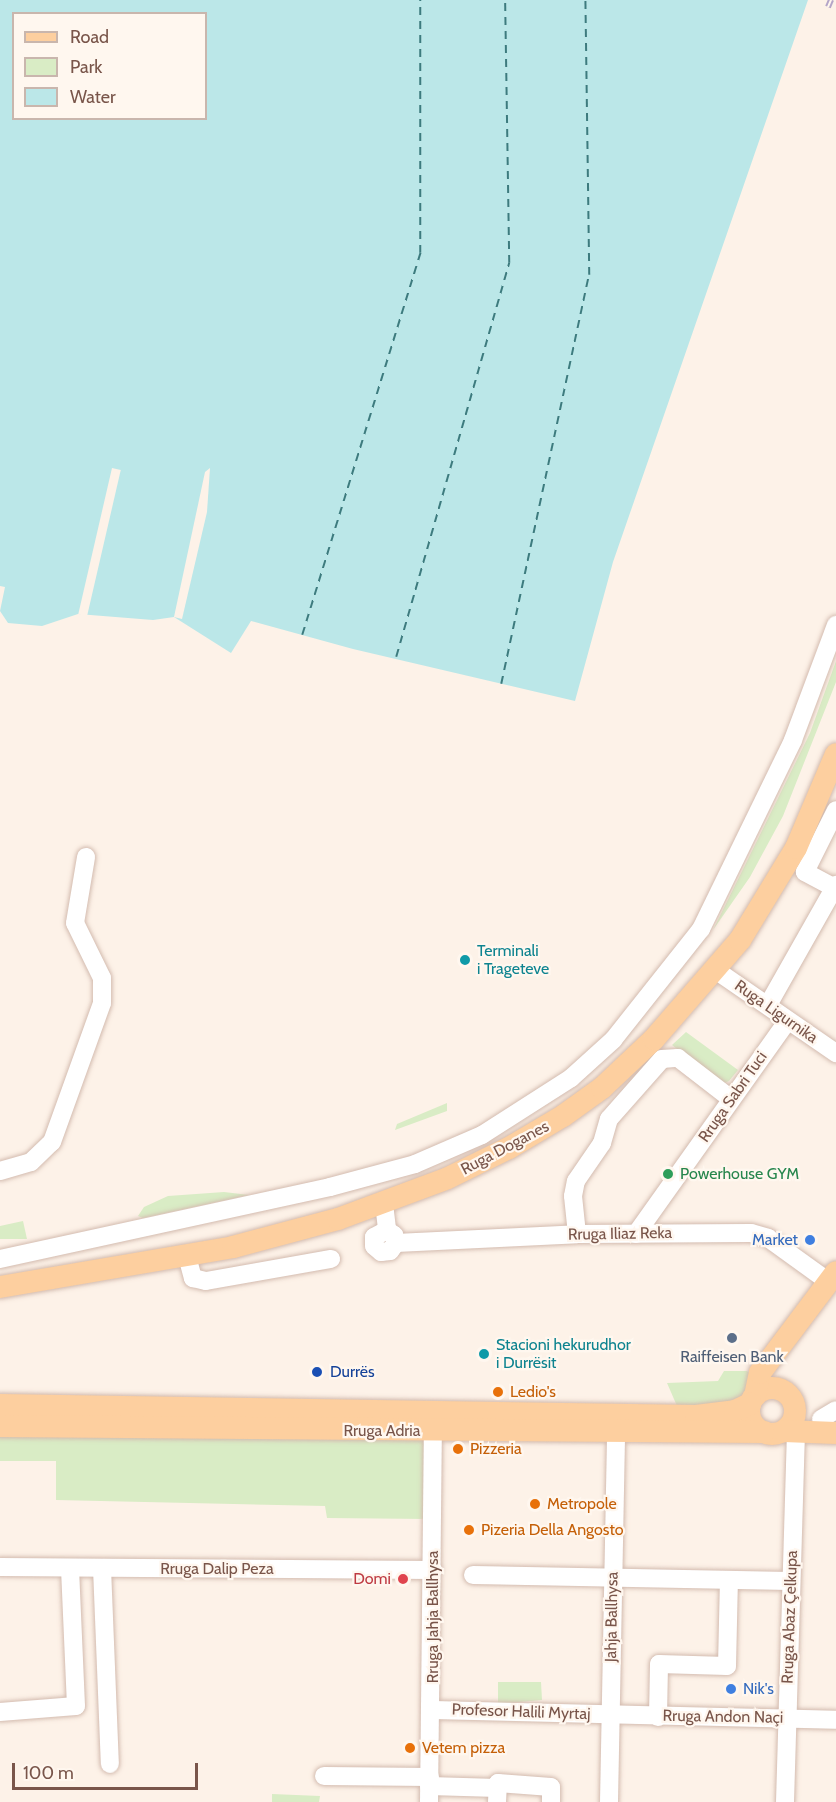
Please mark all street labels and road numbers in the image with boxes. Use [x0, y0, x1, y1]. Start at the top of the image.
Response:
street label: Ruga Ligurnika [731, 976, 821, 1048]
street label: Rruga Sabri Tuci [695, 1048, 771, 1146]
street label: Ruga Doganes [458, 1117, 552, 1179]
street label: Rruga Iliaz Reka [568, 1223, 672, 1245]
street label: Rruga Adria [344, 1421, 420, 1441]
street label: Rruga Abaz Çelkupa [778, 1550, 802, 1684]
street label: Rruga Jahja Ballhysa [423, 1551, 443, 1683]
street label: Rruga Dalip Peza [160, 1559, 274, 1579]
street label: Jahja Ballhysa [602, 1572, 622, 1662]
street label: Profesor Halili Myrtaj [451, 1700, 591, 1724]
street label: Rruga Andon Naçi [663, 1706, 783, 1728]

